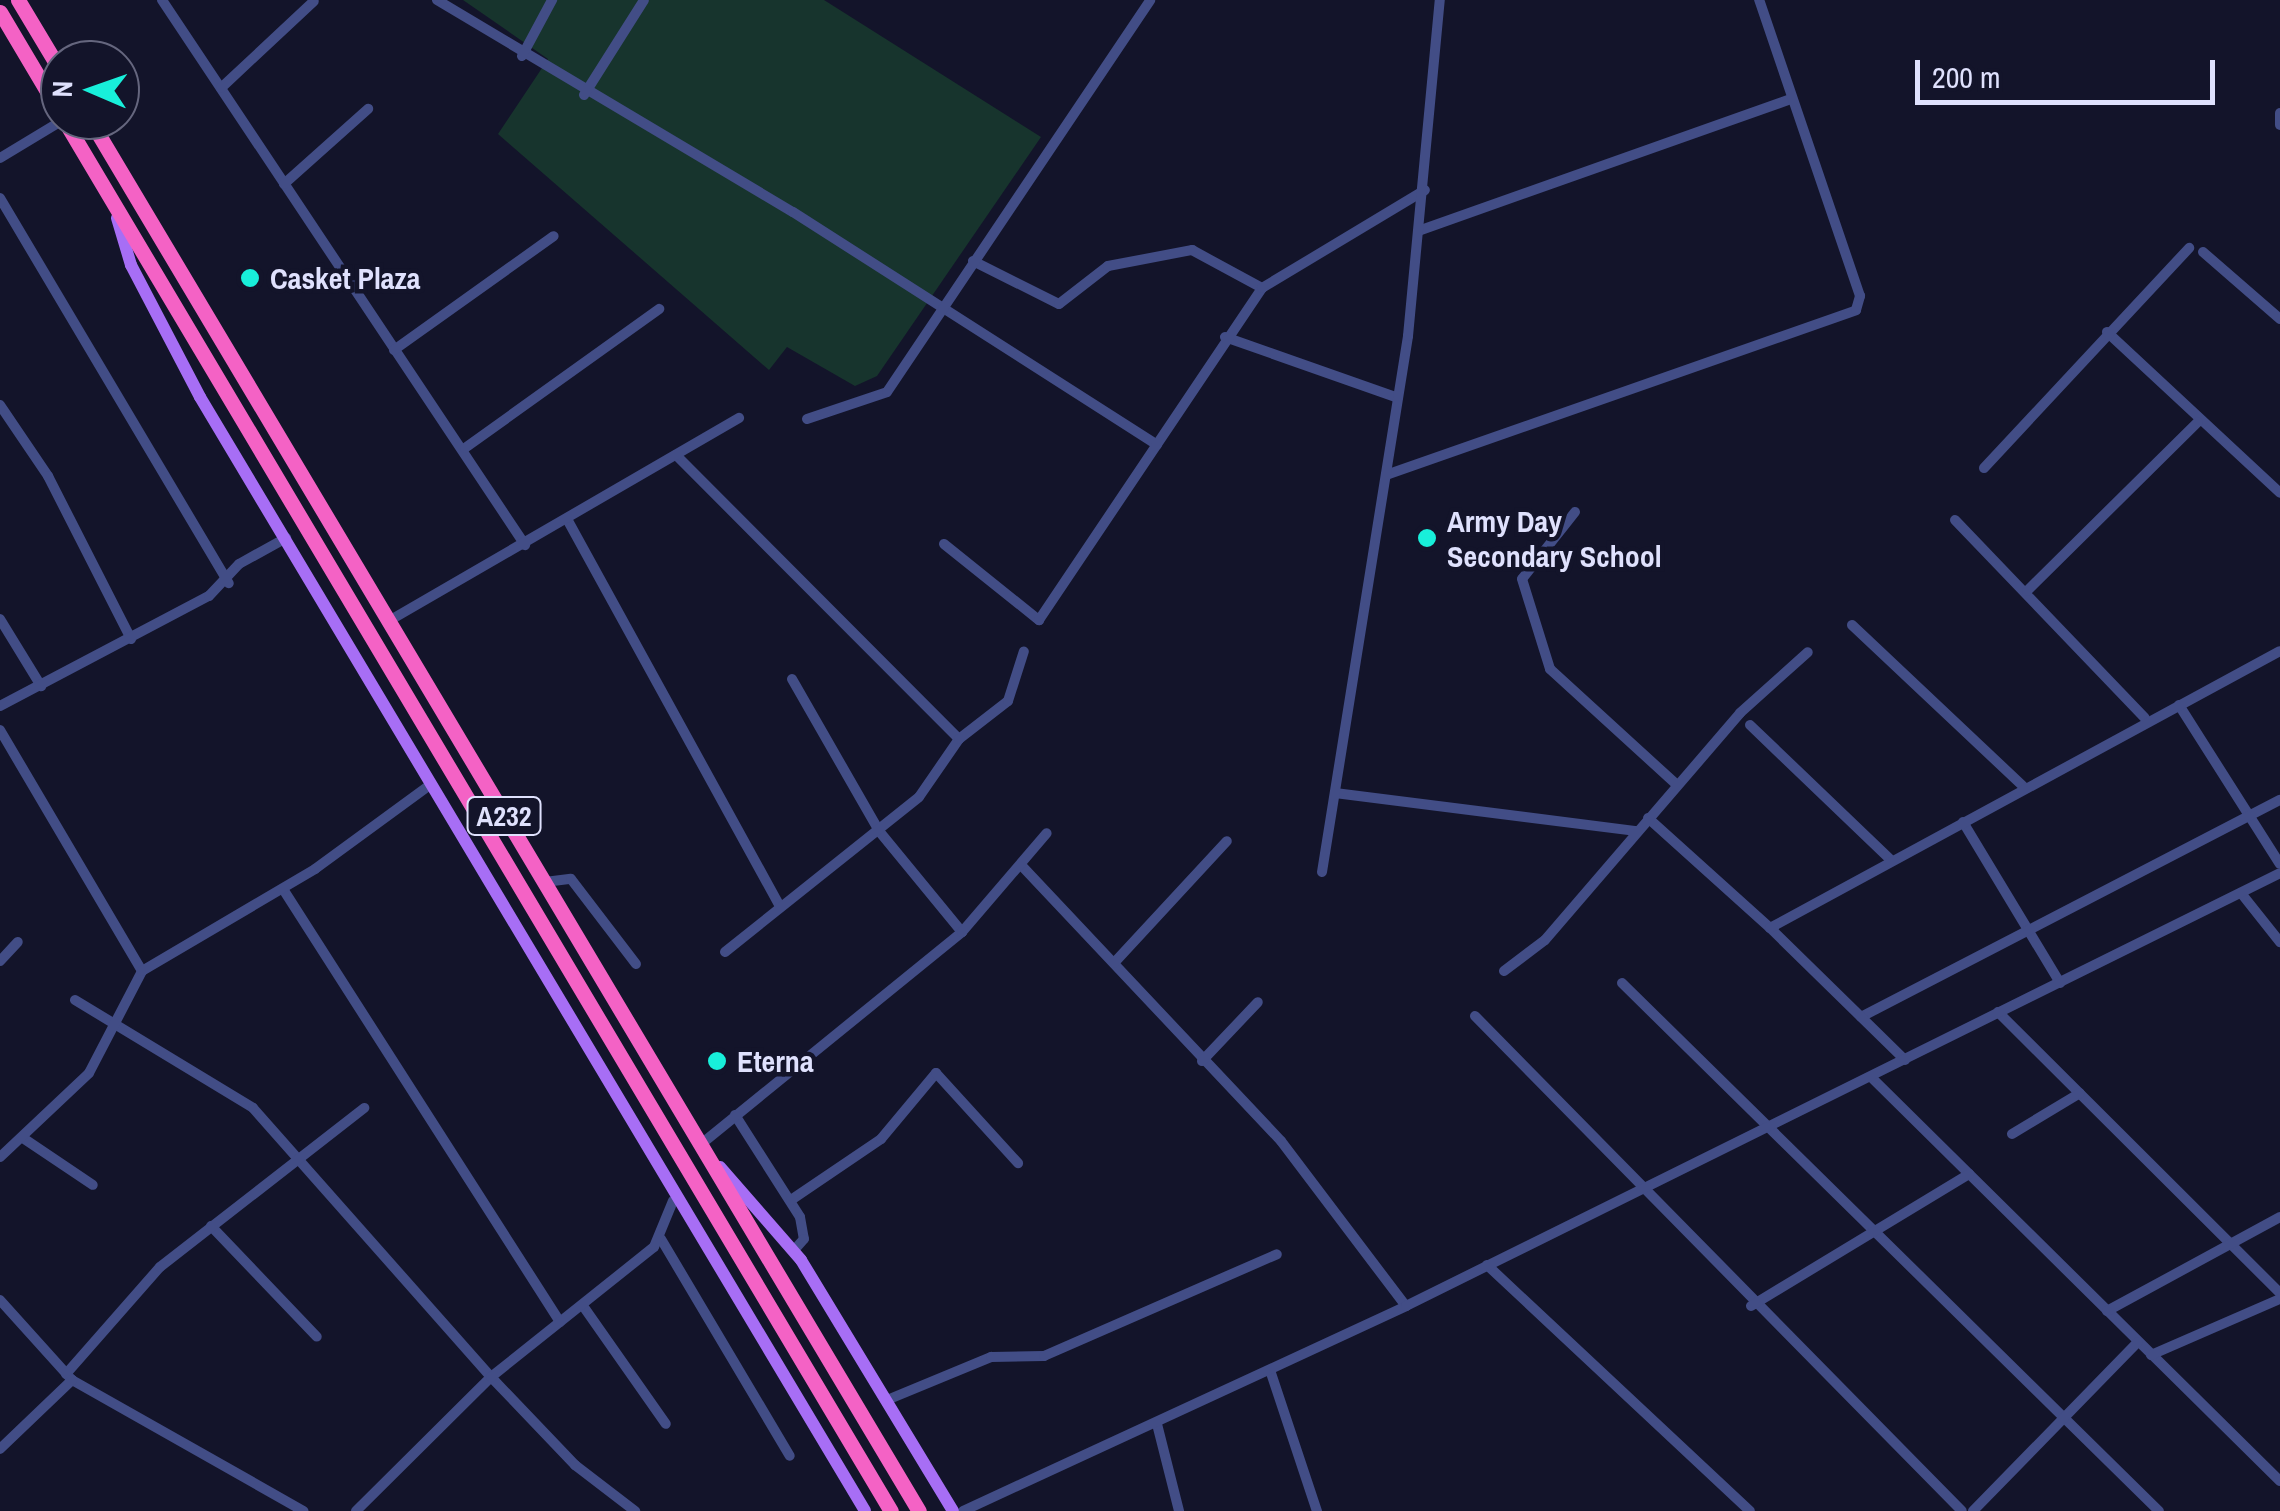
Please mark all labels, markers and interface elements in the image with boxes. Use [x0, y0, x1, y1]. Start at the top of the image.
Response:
north arrow [40, 40, 140, 140]
scale bar [1920, 40, 2220, 102]
text: 200 m [1932, 57, 2000, 97]
text: N [43, 80, 81, 98]
place label: Casket Plaza [270, 260, 420, 296]
marker: Casket Plaza [239, 267, 261, 289]
place label: Army Day Secondary School [1447, 503, 1662, 574]
marker: Army Day Secondary School [1416, 527, 1438, 549]
road number: A232 [466, 793, 542, 839]
place label: Eterna [737, 1043, 814, 1079]
marker: Eterna [706, 1050, 728, 1072]

